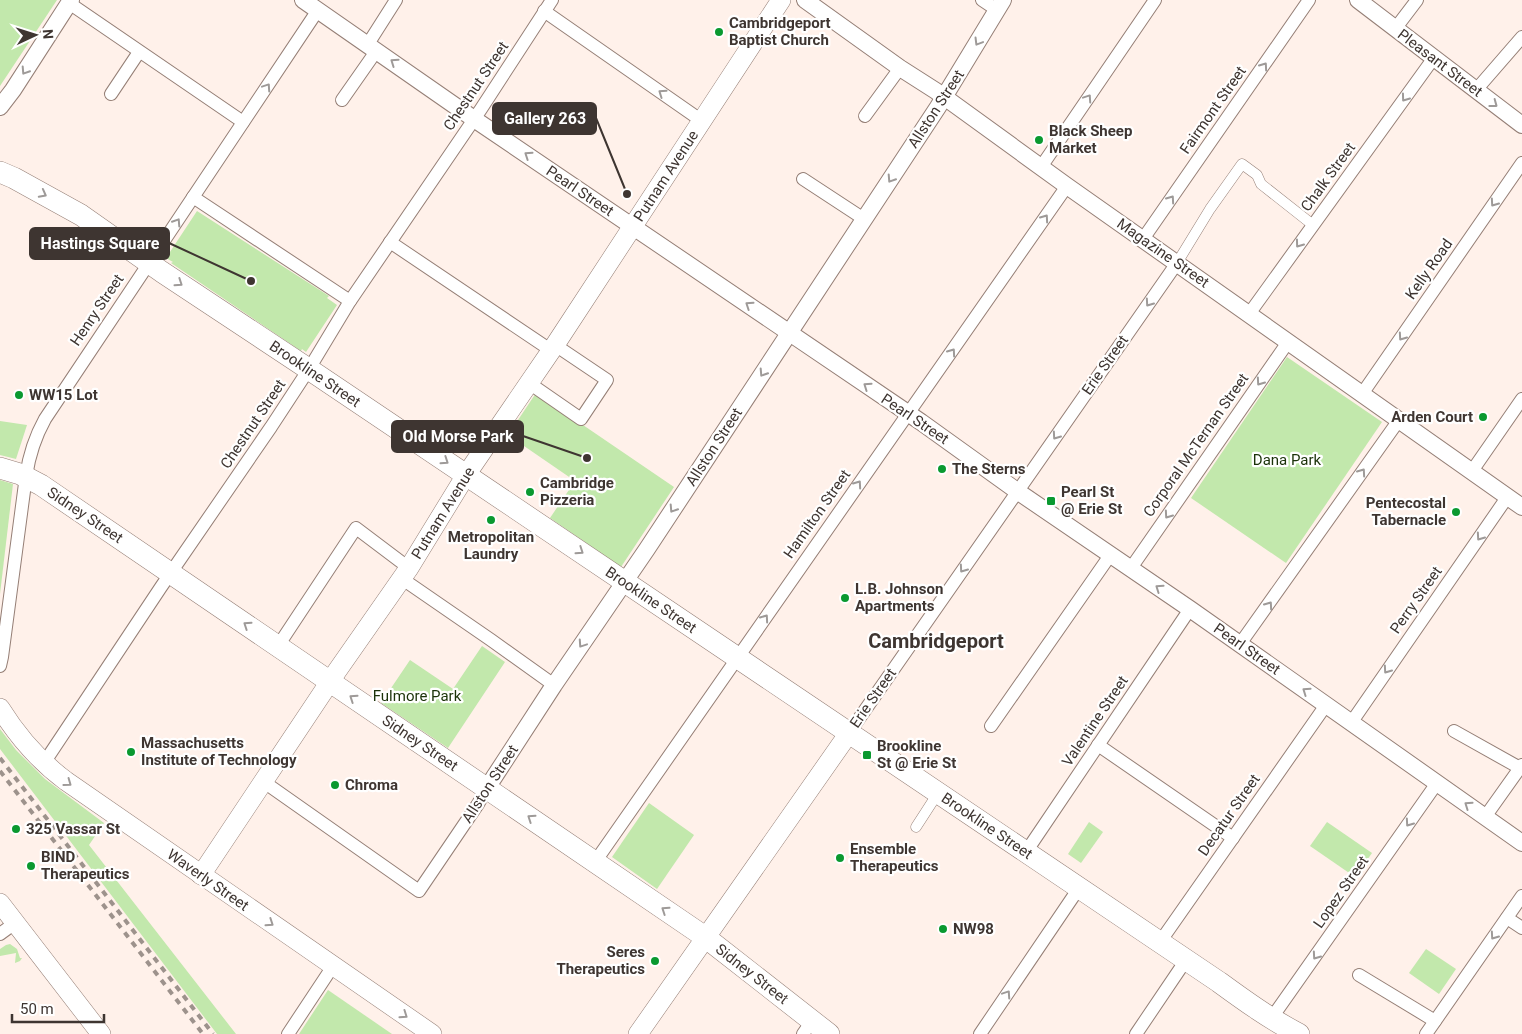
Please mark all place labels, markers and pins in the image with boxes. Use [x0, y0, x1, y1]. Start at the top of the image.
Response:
place label: Cambridgeport Baptist Church [729, 14, 831, 49]
marker: Cambridgeport Baptist Church [713, 26, 725, 38]
callout: Gallery 263 [493, 103, 596, 134]
place label: Black Sheep Market [1049, 122, 1132, 157]
marker: Black Sheep Market [1033, 134, 1045, 146]
callout: Hastings Square [30, 228, 169, 259]
place label: WW15 Lot [29, 386, 98, 404]
marker: WW15 Lot [13, 389, 25, 401]
place label: Arden Court [1391, 408, 1473, 426]
marker: Arden Court [1477, 411, 1489, 423]
callout: Old Morse Park [392, 421, 523, 452]
place label: The Sterns [952, 460, 1026, 478]
marker: The Sterns [936, 463, 948, 475]
place label: Cambridge Pizzeria [540, 474, 614, 509]
place label: Pearl St @ Erie St [1061, 483, 1122, 518]
marker: Cambridge Pizzeria [524, 486, 536, 498]
place label: Pentecostal Tabernacle [1366, 494, 1446, 529]
marker: Pearl St @ Erie St [1045, 495, 1057, 507]
marker: Pentecostal Tabernacle [1450, 506, 1462, 518]
marker: Metropolitan Laundry [485, 514, 497, 526]
place label: Metropolitan Laundry [448, 528, 534, 563]
place label: L.B. Johnson Apartments [855, 580, 943, 615]
marker: L.B. Johnson Apartments [839, 592, 851, 604]
place label: Massachusetts Institute of Technology [141, 734, 297, 769]
place label: Brookline St @ Erie St [877, 737, 956, 772]
marker: Massachusetts Institute of Technology [125, 746, 137, 758]
marker: Brookline St @ Erie St [861, 749, 873, 761]
place label: Chroma [345, 776, 398, 794]
marker: Chroma [329, 779, 341, 791]
place label: 325 Vassar St [26, 820, 120, 838]
marker: 325 Vassar St [10, 823, 22, 835]
place label: Ensemble Therapeutics [850, 840, 939, 875]
place label: BIND Therapeutics [41, 848, 130, 883]
marker: Ensemble Therapeutics [834, 852, 846, 864]
marker: BIND Therapeutics [25, 860, 37, 872]
place label: NW98 [953, 920, 994, 938]
marker: NW98 [937, 923, 949, 935]
place label: Seres Therapeutics [556, 943, 645, 978]
marker: Seres Therapeutics [649, 955, 661, 967]

